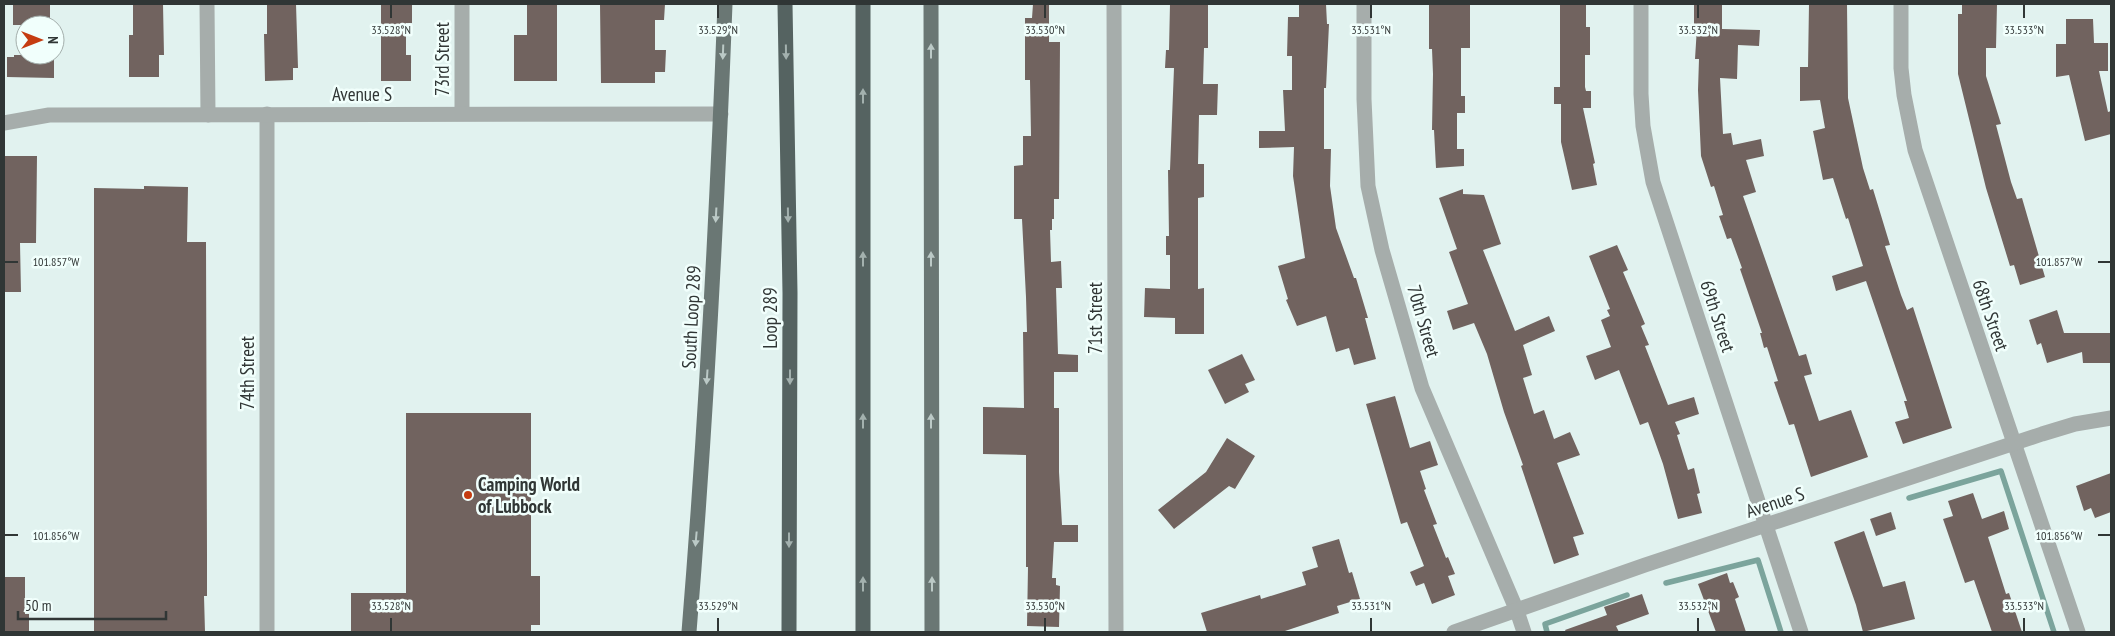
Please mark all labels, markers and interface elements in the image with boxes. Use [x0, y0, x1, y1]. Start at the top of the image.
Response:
north arrow [15, 15, 65, 65]
street label: 73rd Street [430, 21, 454, 96]
text: 33.528°N [371, 22, 411, 37]
text: 33.529°N [698, 22, 738, 37]
text: 33.530°N [1025, 22, 1065, 37]
text: 33.531°N [1351, 22, 1391, 37]
text: 33.532°N [1678, 22, 1718, 37]
text: 33.533°N [2004, 22, 2044, 37]
text: N [44, 36, 62, 44]
one-way arrow [927, 42, 935, 58]
one-way arrow [719, 45, 727, 61]
one-way arrow [782, 45, 790, 61]
street label: Avenue S [332, 82, 392, 106]
one-way arrow [859, 88, 867, 104]
one-way arrow [712, 207, 720, 223]
one-way arrow [785, 207, 793, 223]
one-way arrow [859, 250, 867, 266]
one-way arrow [927, 250, 935, 266]
text: 101.857°W [33, 254, 79, 269]
text: 101.857°W [2036, 254, 2082, 269]
street label: South Loop 289 [676, 265, 706, 369]
street label: 68th Street [1968, 276, 2015, 355]
street label: 69th Street [1695, 277, 1741, 356]
street label: 71st Street [1083, 281, 1107, 354]
street label: 70th Street [1402, 282, 1446, 361]
street label: Loop 289 [758, 287, 782, 349]
street label: 74th Street [235, 335, 259, 410]
one-way arrow [703, 369, 711, 385]
one-way arrow [786, 370, 794, 386]
one-way arrow [859, 413, 867, 429]
one-way arrow [927, 413, 935, 429]
place label: Camping World of Lubbock [478, 472, 580, 518]
street label: Avenue S [1743, 481, 1807, 523]
marker: Camping World of Lubbock [462, 489, 474, 501]
text: 101.856°W [33, 528, 79, 543]
text: 101.856°W [2036, 528, 2082, 543]
one-way arrow [692, 531, 700, 547]
one-way arrow [785, 532, 793, 548]
one-way arrow [859, 575, 867, 591]
one-way arrow [928, 575, 936, 591]
scale bar [18, 588, 165, 620]
text: 50 m [25, 596, 51, 615]
text: 33.528°N [371, 598, 411, 613]
text: 33.529°N [698, 598, 738, 613]
text: 33.530°N [1025, 598, 1065, 613]
text: 33.531°N [1351, 598, 1391, 613]
text: 33.532°N [1678, 598, 1718, 613]
text: 33.533°N [2004, 598, 2044, 613]

